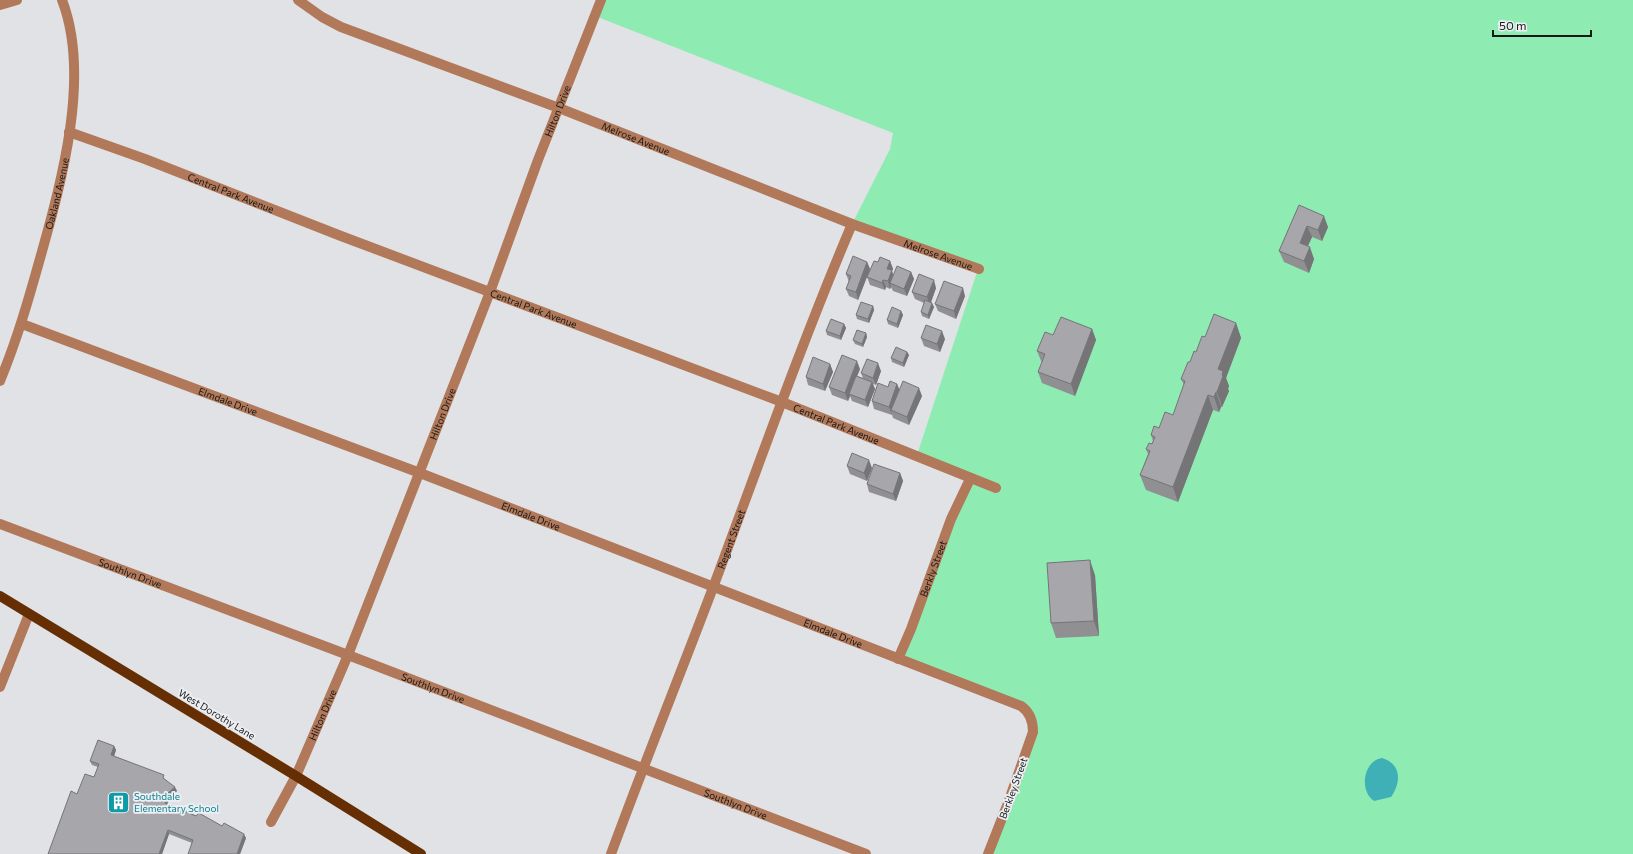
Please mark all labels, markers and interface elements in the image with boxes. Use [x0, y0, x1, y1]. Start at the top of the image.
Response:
scale bar [1493, 12, 1591, 38]
text: 50 m [1499, 18, 1527, 32]
street label: Hilton Drive [542, 83, 573, 139]
street label: Melrose Avenue [600, 120, 672, 157]
street label: Oakland Avenue [42, 157, 71, 231]
street label: Central Park Avenue [186, 170, 276, 215]
street label: Melrose Avenue [902, 237, 974, 272]
street label: Central Park Avenue [488, 287, 579, 330]
street label: Elmdale Drive [197, 385, 259, 418]
street label: Hilton Drive [427, 386, 458, 441]
street label: Central Park Avenue [791, 401, 881, 447]
street label: Elmdale Drive [500, 499, 562, 533]
street label: Regent Street [715, 508, 747, 570]
street label: Berkly Street [917, 539, 949, 598]
street label: Southlyn Drive [97, 556, 163, 590]
street label: Elmdale Drive [802, 616, 864, 650]
street label: Southlyn Drive [400, 670, 466, 705]
street label: West Dorothy Lane [177, 686, 257, 742]
street label: Hilton Drive [306, 687, 339, 742]
street label: Berkley Street [996, 756, 1030, 820]
street label: Southlyn Drive [702, 786, 769, 821]
building icon: Southdale Elementary School [106, 789, 132, 815]
place label: Southdale Elementary School [134, 790, 219, 814]

